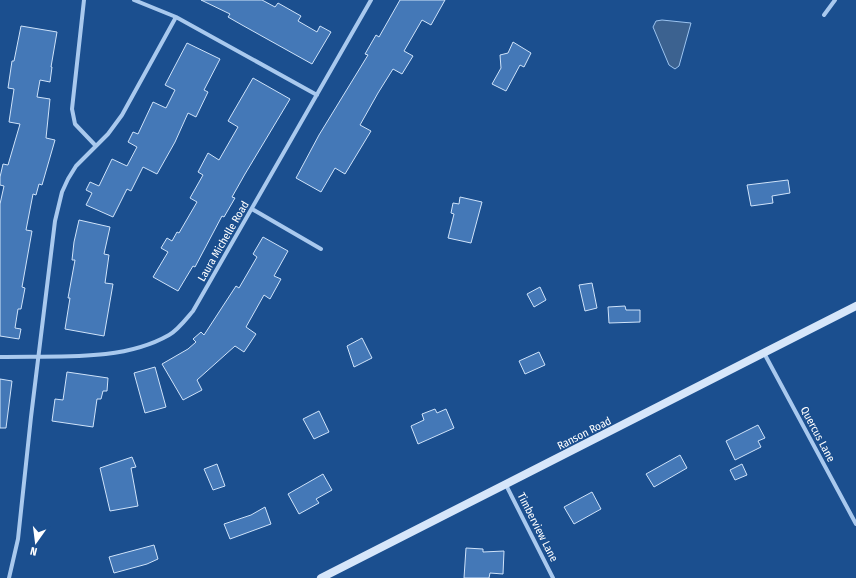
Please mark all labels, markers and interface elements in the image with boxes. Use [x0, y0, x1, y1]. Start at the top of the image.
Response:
street label: Laura Michelle Road [195, 199, 252, 284]
street label: Quercus Lane [798, 404, 838, 464]
street label: Ranson Road [555, 414, 613, 453]
street label: Timberview Lane [515, 491, 561, 564]
north arrow [16, 522, 56, 562]
text: N [29, 544, 38, 558]

